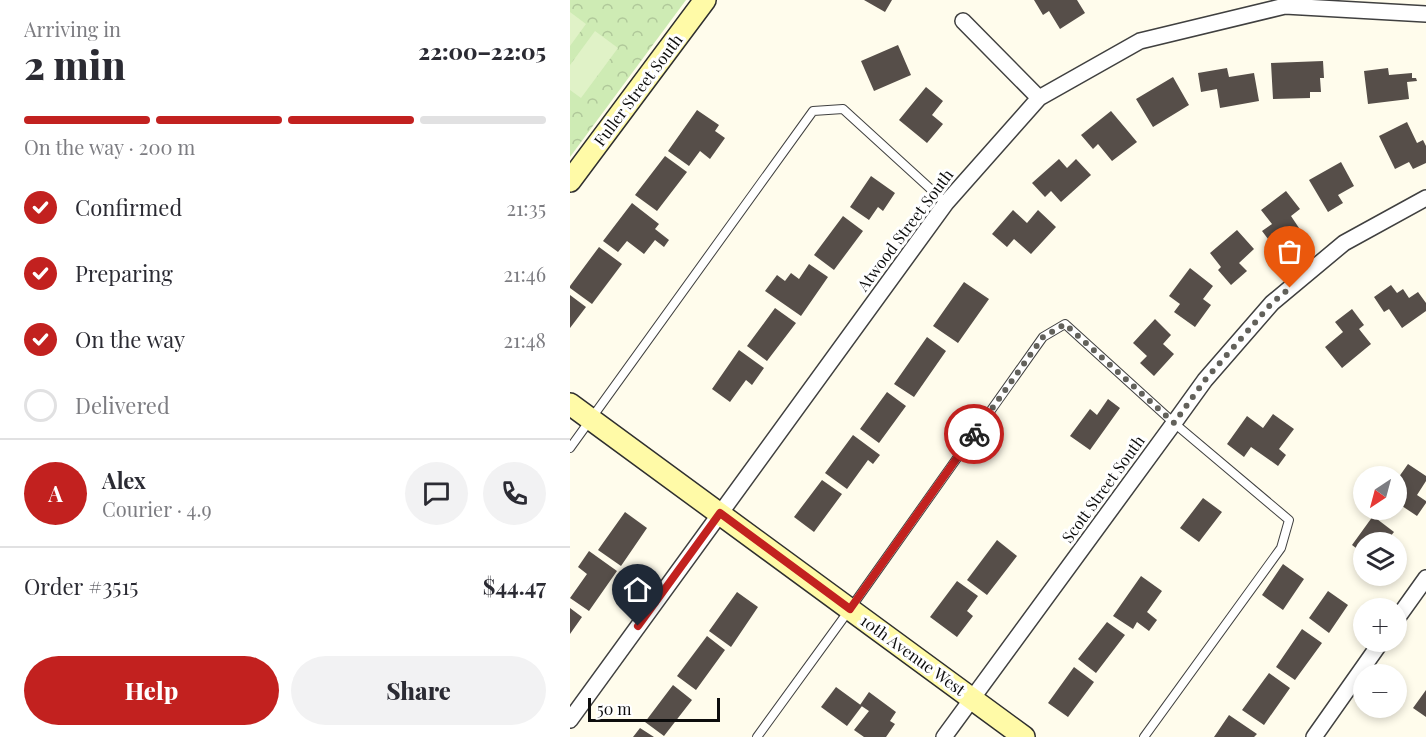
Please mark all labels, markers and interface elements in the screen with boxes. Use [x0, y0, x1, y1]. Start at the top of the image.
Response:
text: Arriving in [24, 15, 121, 42]
street label: Fuller Street South [589, 29, 687, 150]
text: 22:00–22:05 [418, 36, 546, 66]
text: 2 min [24, 38, 126, 90]
text: On the way · 200 m [24, 133, 195, 160]
street label: Atwood Street South [851, 164, 958, 296]
icon: check [24, 191, 57, 224]
text: Confirmed [75, 192, 182, 222]
text: 21:35 [506, 194, 546, 221]
pin [1264, 226, 1315, 288]
icon: bag [1273, 235, 1306, 268]
icon: check [24, 257, 57, 290]
text: Preparing [75, 258, 173, 288]
text: 21:46 [503, 260, 546, 287]
icon: check [24, 323, 57, 356]
text: On the way [75, 324, 185, 354]
text: 21:48 [503, 326, 546, 353]
text: Delivered [75, 390, 170, 420]
courier [944, 404, 1004, 464]
icon: bike [958, 418, 991, 451]
street label: Scott Street South [1056, 430, 1149, 547]
button: chat [405, 462, 468, 525]
button: phone [483, 462, 546, 525]
text: Alex [102, 465, 146, 495]
north arrow [1353, 466, 1407, 520]
map controls [1353, 466, 1407, 718]
text: A [48, 478, 63, 508]
text: Courier · 4.9 [102, 495, 212, 522]
button: layers [1353, 532, 1407, 586]
pin [612, 564, 663, 626]
text: Order #3515 [24, 571, 138, 601]
text: $44.47 [483, 571, 546, 601]
icon: home [621, 573, 654, 606]
button: + [1353, 598, 1407, 652]
street label: 10th Avenue West [857, 609, 970, 700]
button: Help [24, 656, 279, 725]
button: Share [291, 656, 546, 725]
button: − [1353, 664, 1407, 718]
scale bar [588, 695, 720, 722]
text: 50 m [597, 698, 631, 719]

